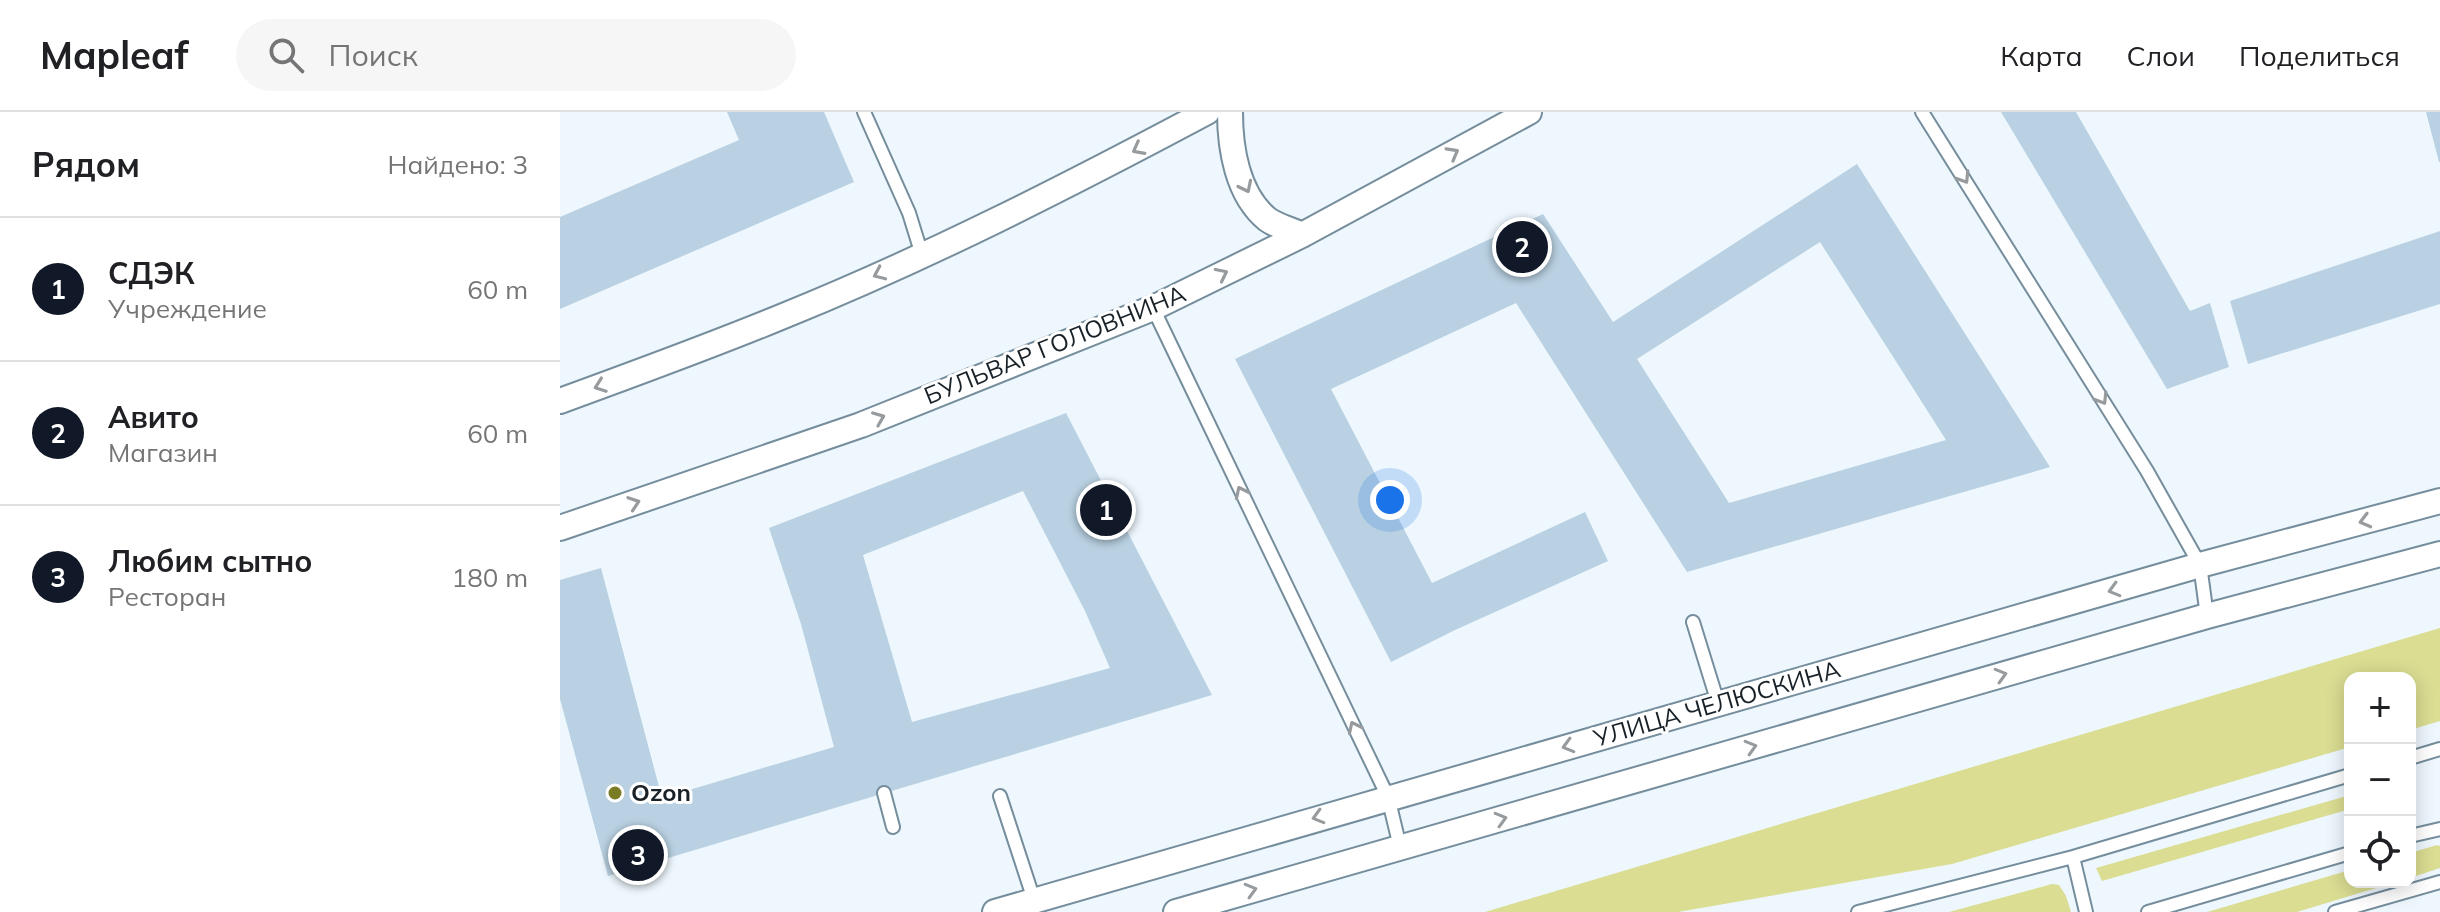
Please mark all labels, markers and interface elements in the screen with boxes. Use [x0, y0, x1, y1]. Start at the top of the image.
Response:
search box [236, 19, 796, 91]
text: Mapleaf [40, 31, 188, 79]
icon: search [264, 33, 308, 77]
text: Поиск [328, 36, 418, 74]
text: Карта [2000, 38, 2083, 73]
text: Слои [2127, 38, 2195, 73]
text: Поделиться [2239, 38, 2400, 73]
one-way arrow [1132, 139, 1147, 155]
text: Рядом [32, 143, 140, 186]
text: Найдено: 3 [388, 148, 528, 181]
one-way arrow [1444, 148, 1459, 163]
one-way arrow [1954, 169, 1969, 184]
one-way arrow [1236, 178, 1251, 193]
pin: 2 [1496, 217, 1548, 277]
text: СДЭК [108, 254, 195, 292]
one-way arrow [873, 265, 887, 281]
one-way arrow [1214, 268, 1229, 284]
text: 1 [50, 273, 66, 306]
text: 60 m [467, 273, 528, 306]
street label: БУЛЬВАР ГОЛОВНИНА [919, 278, 1190, 410]
text: Учреждение [108, 292, 267, 325]
one-way arrow [593, 377, 607, 393]
one-way arrow [2092, 390, 2107, 404]
text: Авито [108, 398, 199, 436]
one-way arrow [871, 411, 885, 427]
text: 2 [50, 417, 66, 450]
text: 60 m [467, 417, 528, 450]
text: Магазин [108, 436, 218, 469]
pin: 1 [1080, 480, 1132, 540]
your location [1370, 480, 1410, 520]
one-way arrow [1235, 486, 1251, 501]
one-way arrow [626, 497, 640, 513]
one-way arrow [2358, 512, 2372, 529]
text: Любим сытно [108, 542, 312, 580]
text: 3 [50, 561, 66, 594]
text: 180 m [452, 561, 528, 594]
text: Ресторан [108, 580, 226, 613]
one-way arrow [2107, 581, 2121, 597]
street label: УЛИЦА ЧЕЛЮСКИНА [1589, 653, 1844, 753]
one-way arrow [1994, 668, 2007, 684]
map controls [2344, 672, 2416, 888]
button: + [2344, 672, 2416, 744]
one-way arrow [1348, 720, 1364, 735]
one-way arrow [1561, 737, 1575, 753]
one-way arrow [1744, 740, 1758, 756]
button: − [2344, 744, 2416, 816]
place label: Ozon [631, 777, 691, 807]
marker: Ozon [606, 784, 624, 802]
one-way arrow [1311, 808, 1325, 825]
one-way arrow [1494, 812, 1508, 828]
button: locate [2344, 816, 2416, 888]
pin: 3 [612, 825, 664, 885]
one-way arrow [1244, 883, 1258, 899]

